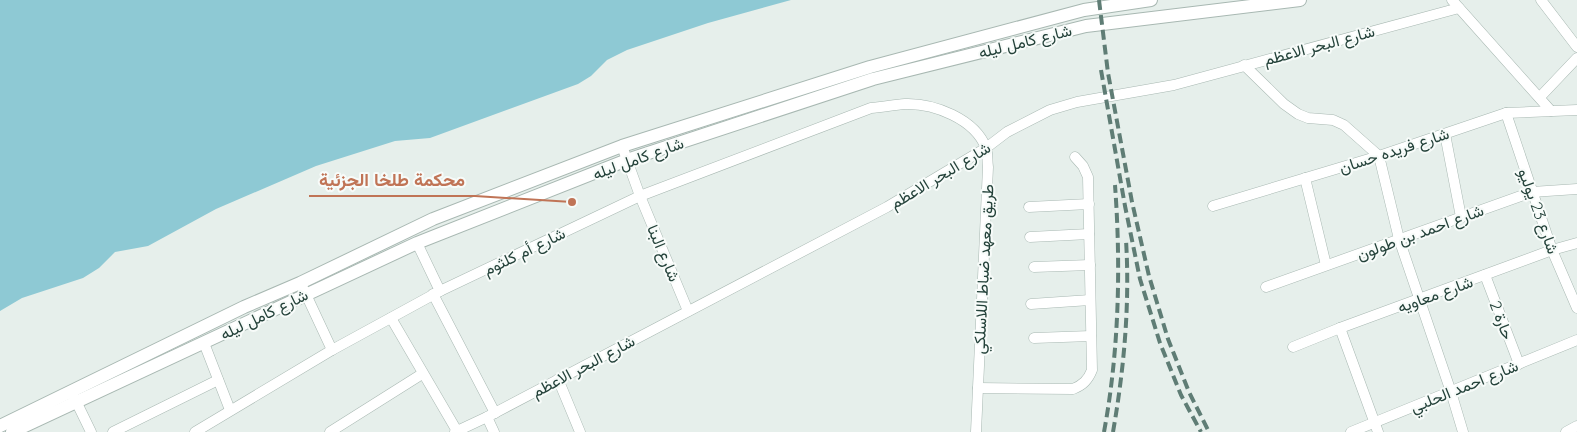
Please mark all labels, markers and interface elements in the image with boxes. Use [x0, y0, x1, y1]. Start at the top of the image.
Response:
street label: شارع كامل ليله [976, 20, 1074, 64]
street label: شارع البحر الاعظم [1261, 21, 1377, 71]
street label: شارع فريده حسان [1336, 123, 1452, 179]
street label: شارع كامل ليله [590, 132, 687, 186]
street label: شارع البحر الاعظم [886, 137, 995, 215]
callout: محكمة طلخا الجزئية [309, 163, 475, 196]
street label: شارع 23 يوليو [1512, 166, 1564, 257]
text: محكمة طلخا الجزئية [319, 168, 465, 191]
street label: طريق معهد ضباط اللاسلكي [969, 183, 1001, 355]
street label: شارع احمد بن طولون [1354, 200, 1487, 266]
street label: شارع البنا [641, 221, 685, 285]
street label: شارع أم كلثوم [480, 223, 569, 281]
street label: شارع معاويه [1395, 271, 1476, 319]
street label: شارع كامل ليله [217, 284, 312, 346]
street label: حارة 2 [1485, 298, 1519, 343]
street label: شارع البحر الاعظم [528, 330, 639, 403]
street label: شارع احمد الحلبي [1407, 355, 1522, 420]

